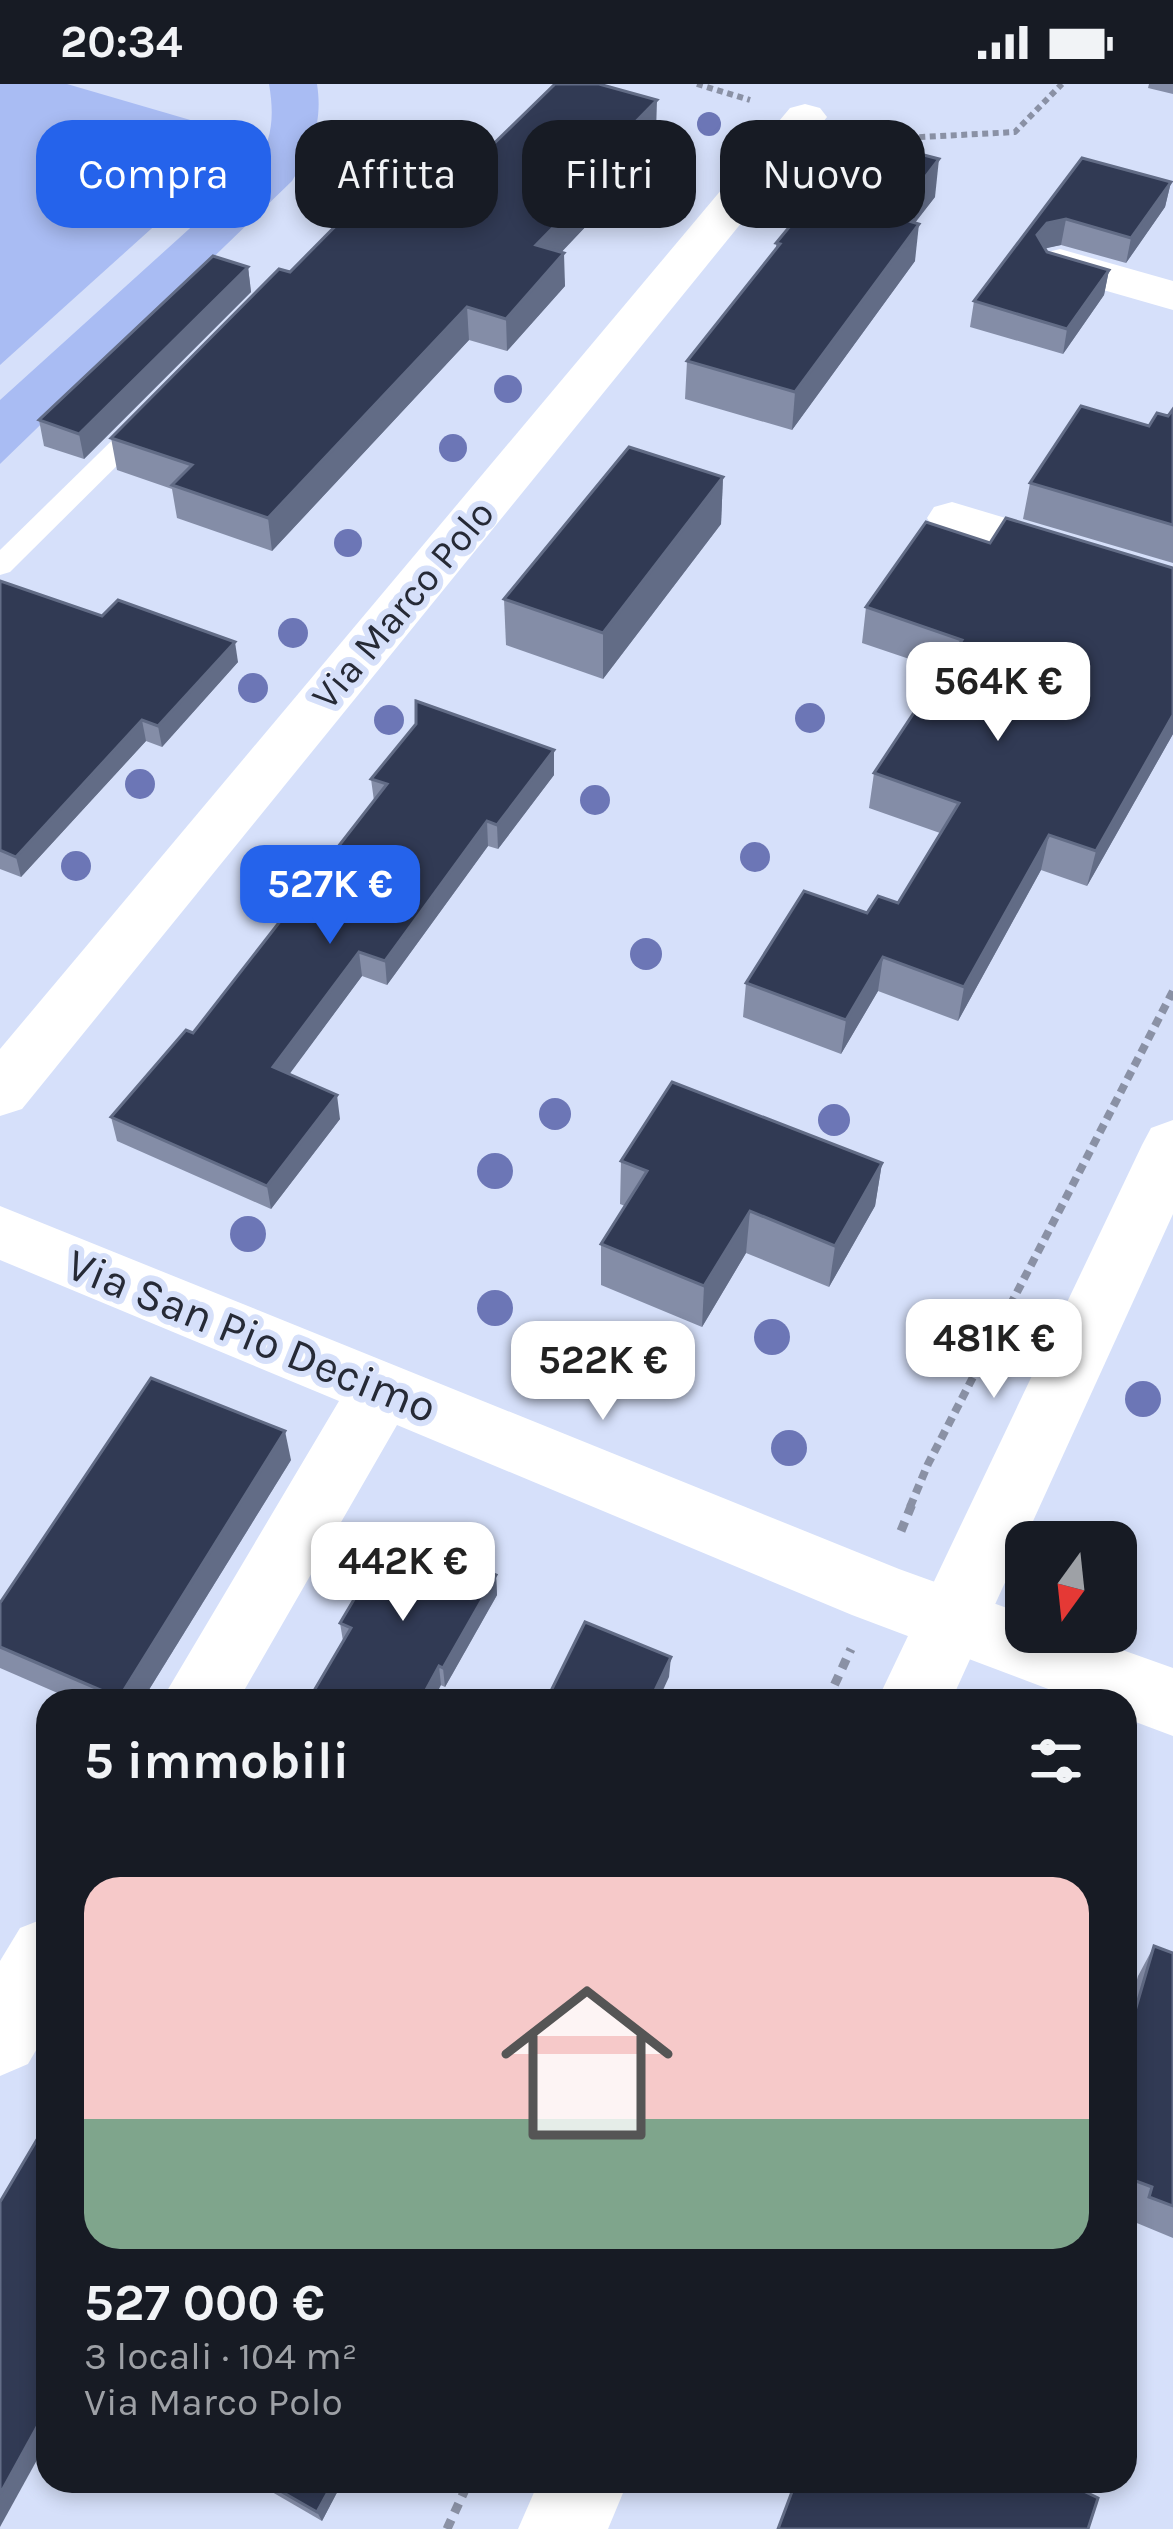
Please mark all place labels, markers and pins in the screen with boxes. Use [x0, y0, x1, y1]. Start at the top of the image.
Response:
pin: 564K € [900, 642, 1096, 744]
pin: 527K € [232, 845, 428, 947]
pin: 481K € [896, 1299, 1092, 1401]
pin: 522K € [505, 1321, 701, 1423]
pin: 442K € [305, 1522, 501, 1624]

